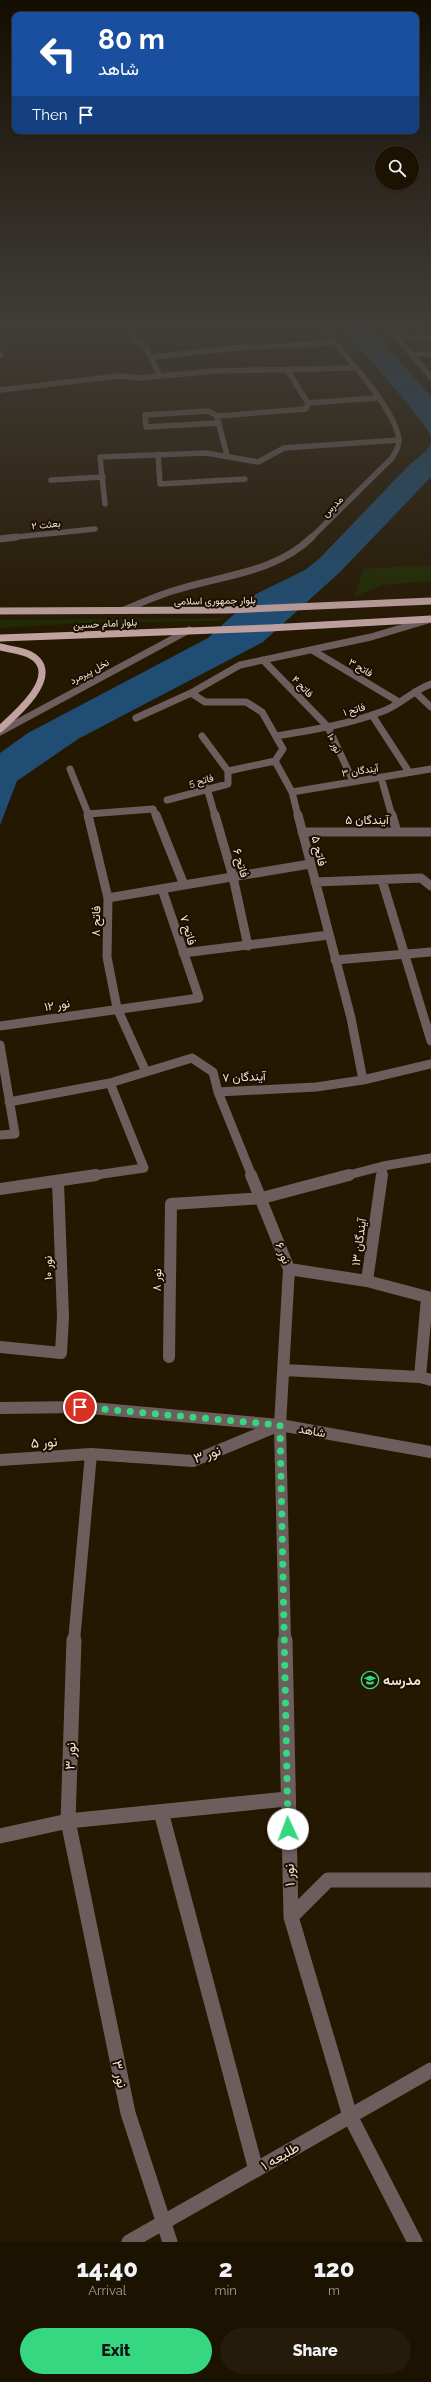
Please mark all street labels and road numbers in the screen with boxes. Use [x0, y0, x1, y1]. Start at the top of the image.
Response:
street label: مدرس [320, 494, 346, 520]
street label: بعثت ۲ [31, 517, 61, 532]
street label: بلوار جمهوری اسلامی [174, 594, 256, 608]
street label: بلوار امام حسین [73, 616, 137, 632]
street label: فاتح ۳ [346, 656, 375, 680]
street label: نخل پیرمرد [68, 657, 112, 688]
street label: فاتح ۴ [289, 673, 316, 700]
street label: فاتح ۱ [342, 701, 367, 719]
street label: نور ۱۰ [324, 732, 344, 755]
street label: آیندگان ۳ [341, 762, 380, 780]
street label: فاتح 5 [188, 772, 215, 790]
street label: آیندگان ۵ [345, 813, 390, 827]
street label: فاتح ۵ [307, 834, 330, 868]
street label: فاتح ۶ [228, 847, 252, 880]
street label: فاتح ۸ [89, 906, 105, 937]
street label: فاتح ۷ [175, 913, 199, 947]
street label: نور ۱۲ [43, 996, 71, 1015]
street label: آیندگان ۷ [222, 1069, 267, 1085]
street label: آیندگان ۱۳ [349, 1216, 369, 1267]
street label: نور ۶ [272, 1240, 293, 1266]
street label: نور ۱۰ [41, 1255, 56, 1280]
street label: نور ۸ [150, 1268, 165, 1292]
street label: شاهد [297, 1422, 327, 1440]
street label: نور ۵ [30, 1433, 58, 1452]
street label: نور ۳ [191, 1442, 223, 1467]
street label: نور ۳ [62, 1742, 79, 1770]
street label: نور ۱ [281, 1863, 298, 1887]
street label: نور ۳ [108, 2059, 131, 2089]
street label: طلیعه ۱ [258, 2139, 302, 2173]

